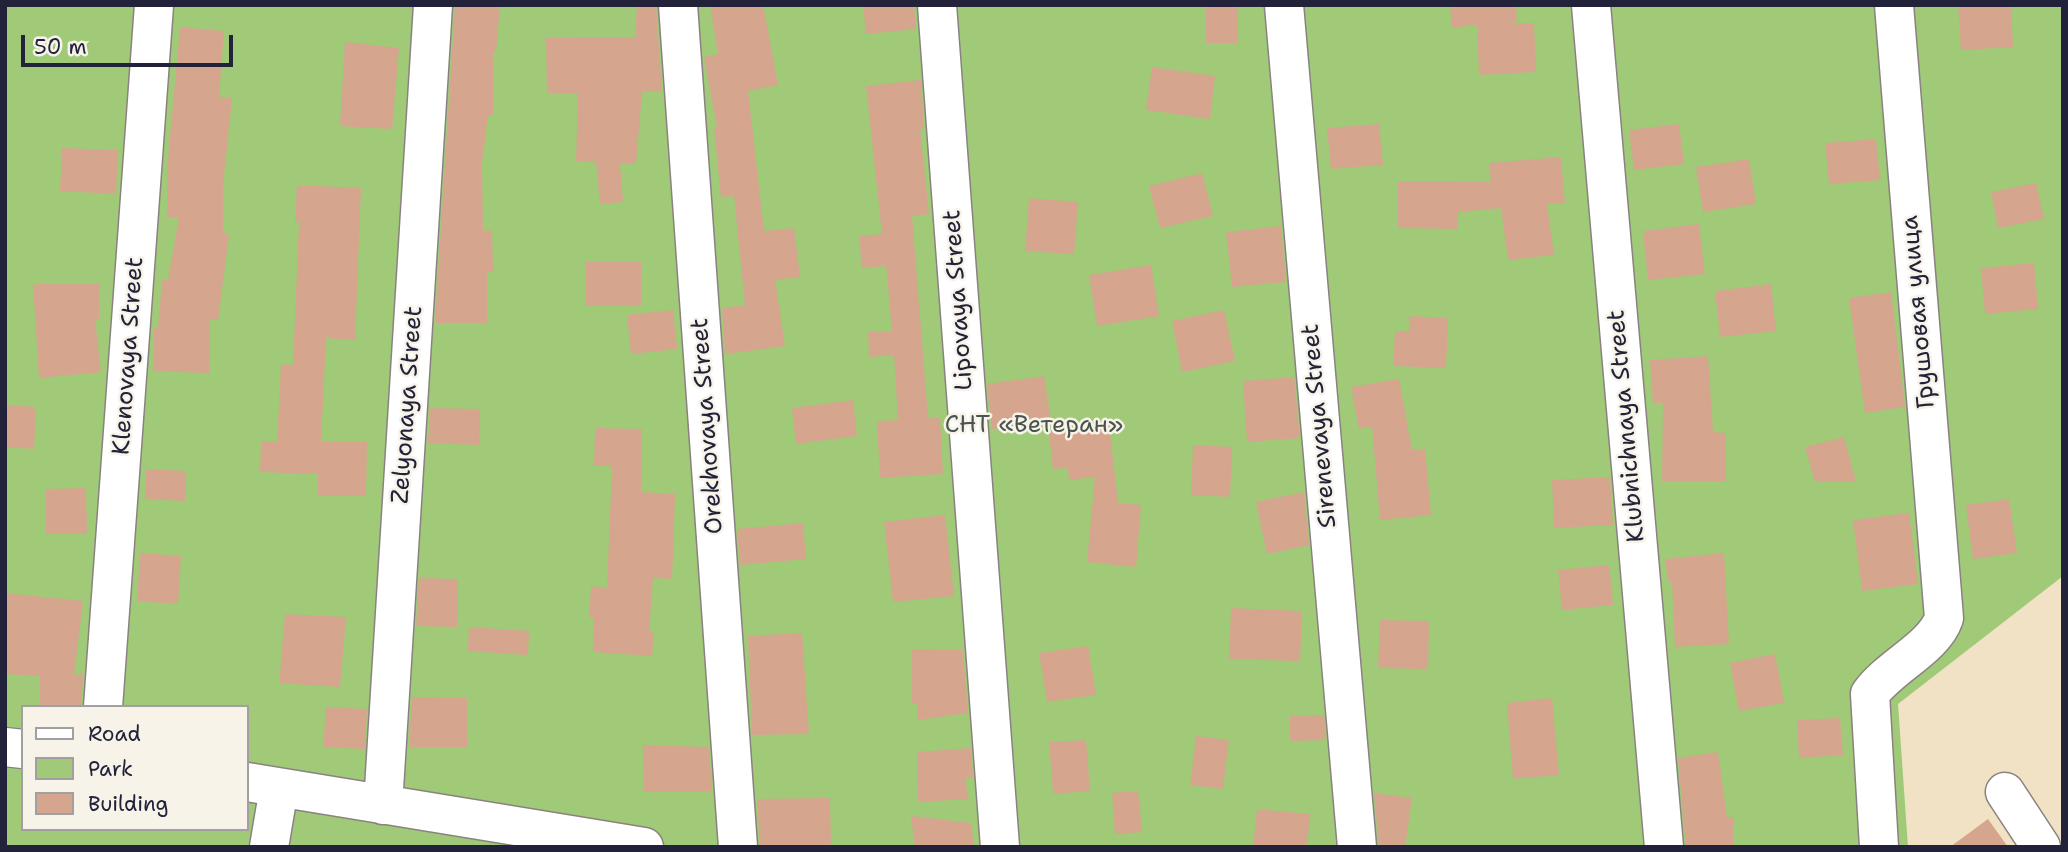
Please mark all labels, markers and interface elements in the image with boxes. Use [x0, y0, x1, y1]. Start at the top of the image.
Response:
scale bar [24, 21, 236, 65]
text: 50 m [34, 33, 87, 61]
street label: Lipovaya Street [938, 209, 980, 391]
street label: Грушовая улица [1896, 214, 1942, 410]
street label: Klenovaya Street [108, 256, 150, 456]
street label: Zelyonaya Street [387, 305, 429, 505]
street label: Klubnichnaya Street [1602, 309, 1652, 543]
street label: Orekhovaya Street [686, 317, 730, 535]
street label: Sirenevaya Street [1297, 323, 1343, 529]
park label: СНТ «Ветеран» [945, 412, 1123, 440]
legend [21, 705, 248, 831]
text: Road [88, 720, 141, 748]
text: Park [88, 755, 133, 783]
text: Building [88, 790, 168, 818]

